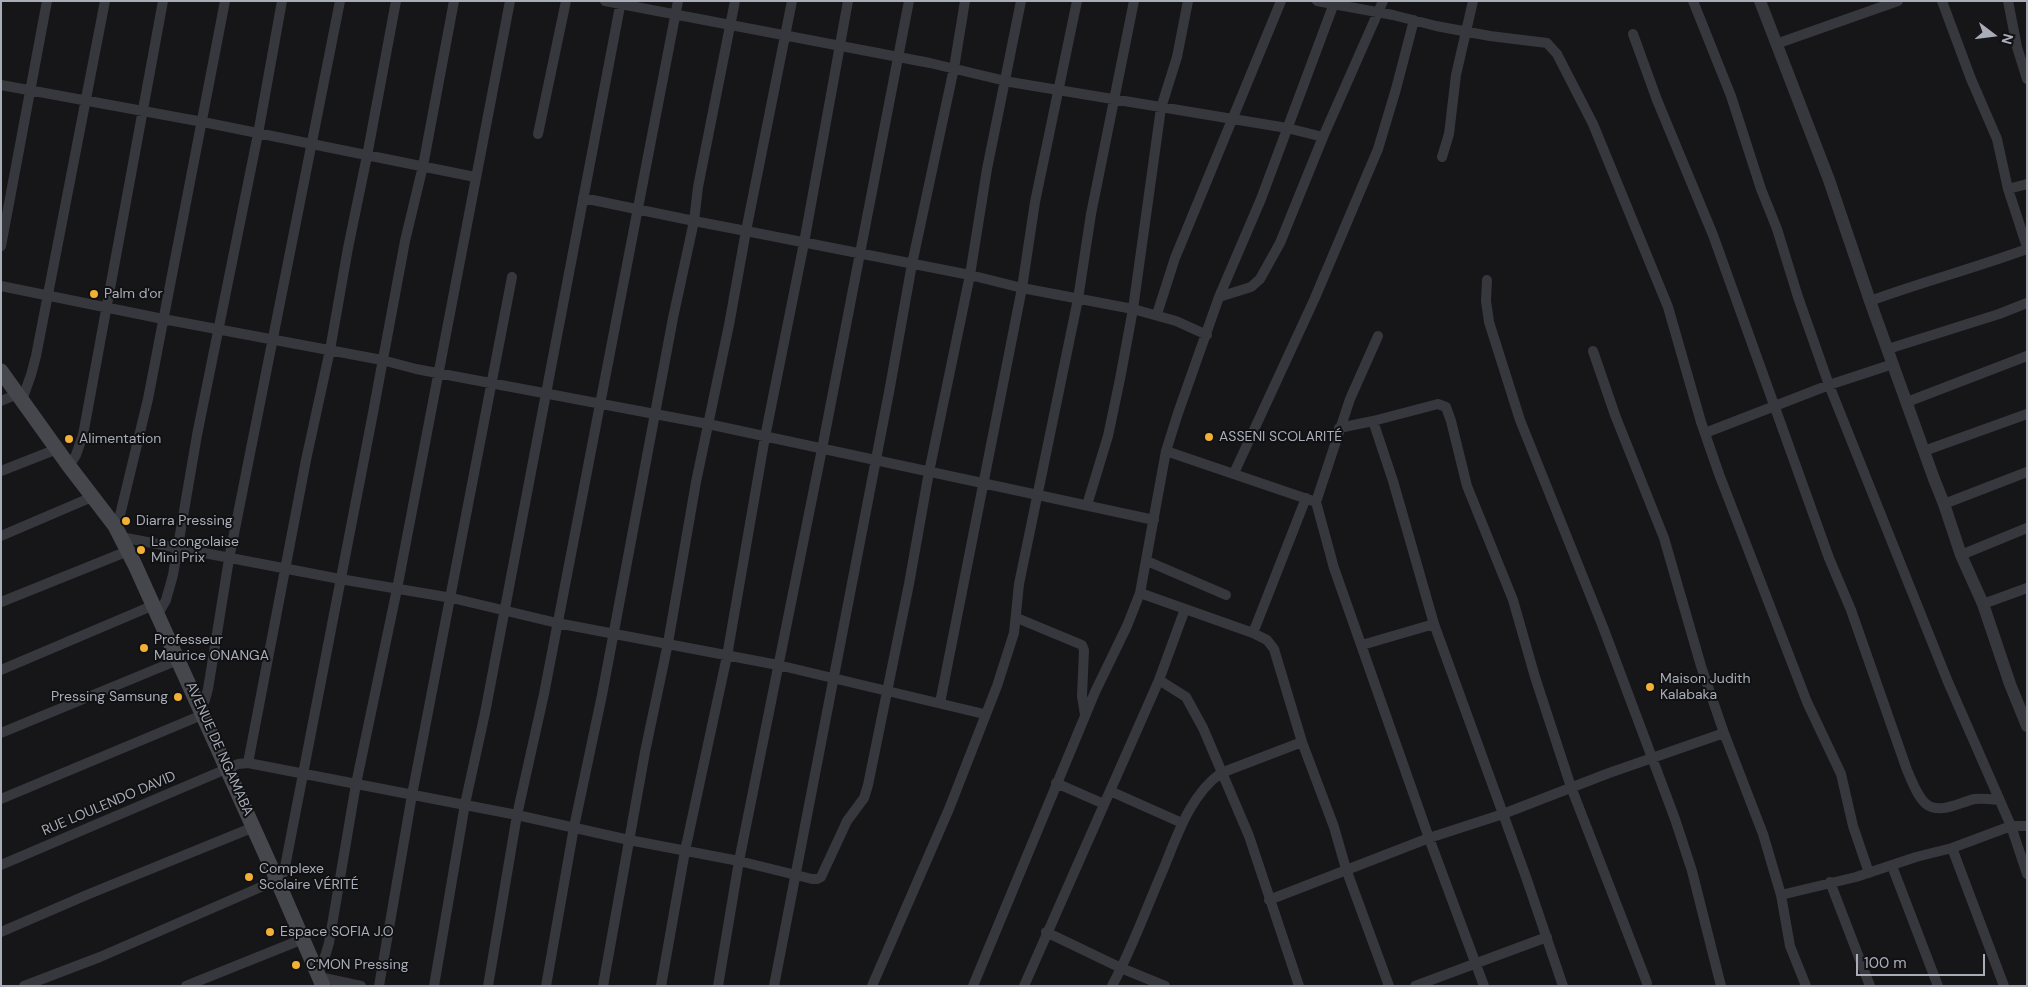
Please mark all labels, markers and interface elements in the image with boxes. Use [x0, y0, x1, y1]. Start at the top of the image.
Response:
north arrow [1968, 10, 2018, 60]
text: N [1997, 32, 2018, 46]
place label: Palm d'or [104, 286, 163, 302]
marker: Palm d'or [88, 288, 100, 300]
place label: ASSENI SCOLARITÉ [1219, 429, 1342, 445]
place label: Alimentation [79, 431, 161, 447]
marker: ASSENI SCOLARITÉ [1203, 431, 1215, 443]
marker: Alimentation [63, 433, 75, 445]
place label: Diarra Pressing [136, 513, 233, 529]
marker: Diarra Pressing [120, 515, 132, 527]
place label: La congolaise Mini Prix [151, 534, 239, 566]
marker: La congolaise Mini Prix [135, 544, 147, 556]
place label: Professeur Maurice ONANGA [154, 632, 269, 664]
marker: Professeur Maurice ONANGA [138, 642, 150, 654]
place label: Maison Judith Kalabaka [1660, 671, 1751, 704]
street label: AVENUE DE NGAMABA [182, 679, 256, 819]
marker: Maison Judith Kalabaka [1644, 681, 1656, 693]
place label: Pressing Samsung [51, 689, 168, 705]
marker: Pressing Samsung [172, 691, 184, 703]
street label: RUE LOULENDO DAVID [39, 768, 179, 840]
place label: Complexe Scolaire VÉRITÉ [259, 861, 359, 894]
marker: Complexe Scolaire VÉRITÉ [243, 871, 255, 883]
place label: Espace SOFIA J.O [280, 924, 394, 940]
marker: Espace SOFIA J.O [264, 926, 276, 938]
scale bar [1858, 944, 1987, 976]
text: 100 m [1864, 953, 1907, 973]
place label: C'MON Pressing [306, 957, 409, 973]
marker: C'MON Pressing [290, 959, 302, 971]

